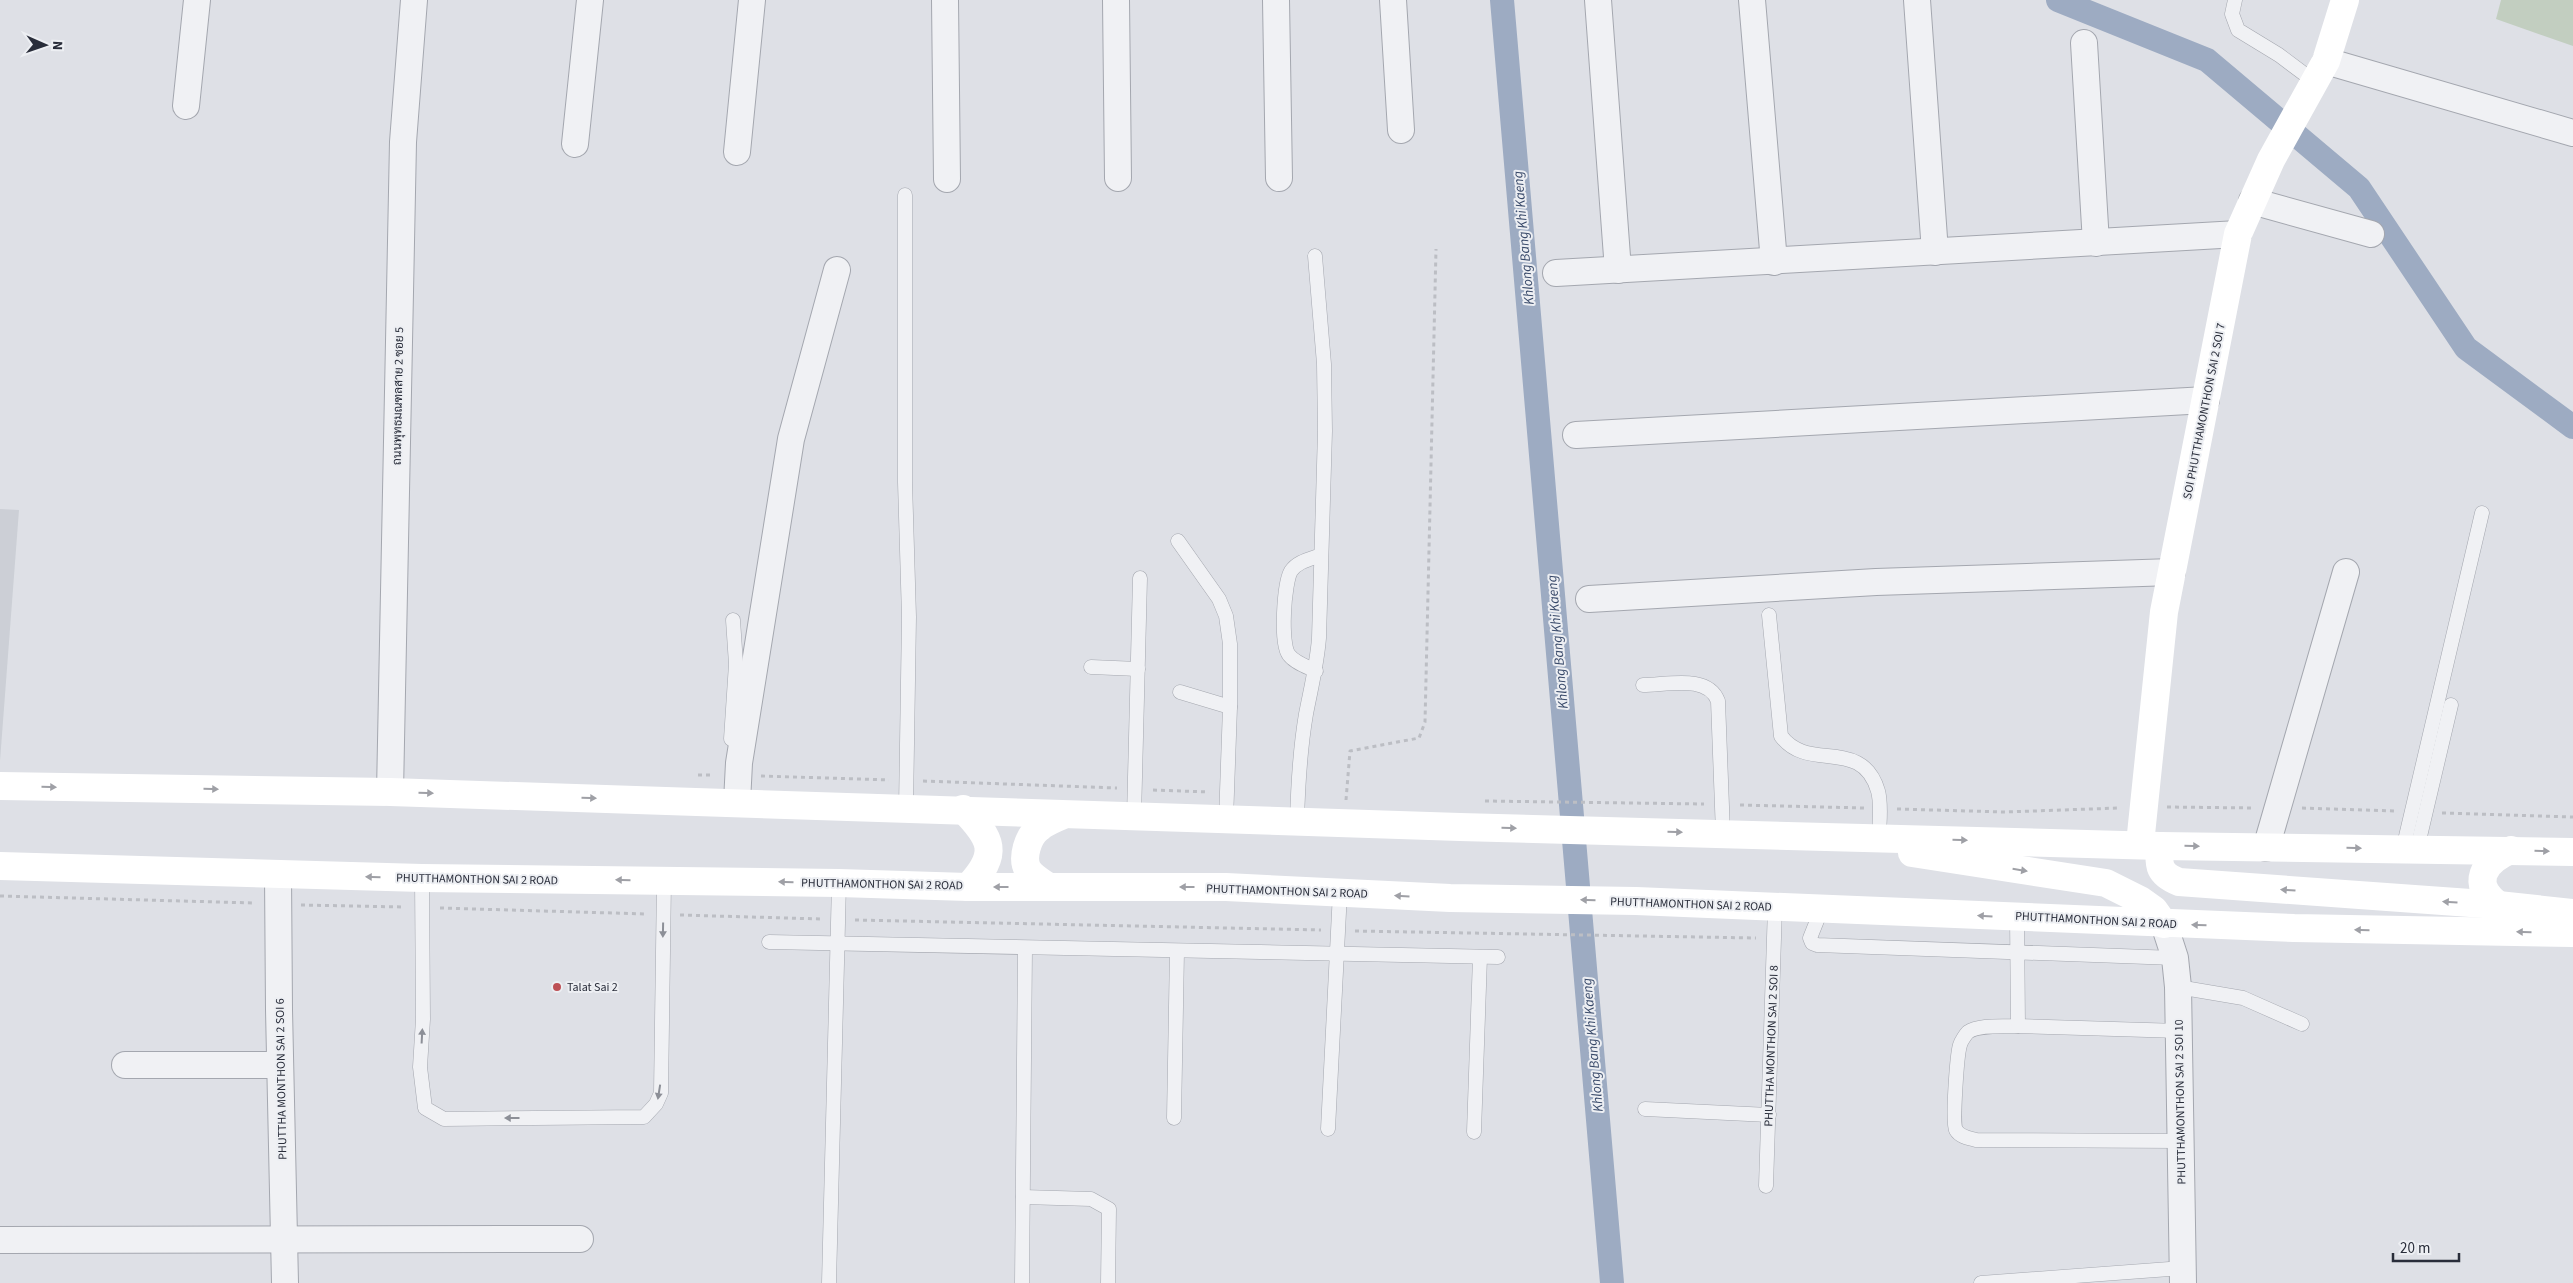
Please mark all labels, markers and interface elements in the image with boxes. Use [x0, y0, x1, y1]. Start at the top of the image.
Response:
north arrow [20, 20, 70, 70]
text: N [47, 40, 67, 50]
water label: Khlong Bang Khi Kaeng [1508, 170, 1540, 306]
street label: SOI PHUTTHAMONTHON SAI 2 SOI 7 [2179, 322, 2230, 501]
street label: ถนนพุทธมณฑลสาย 2 ซอย 5 [389, 327, 408, 465]
water label: Khlong Bang Khi Kaeng [1542, 574, 1574, 710]
one-way arrow [41, 783, 57, 791]
one-way arrow [203, 785, 219, 793]
one-way arrow [418, 789, 434, 797]
one-way arrow [581, 794, 597, 802]
one-way arrow [1501, 824, 1517, 832]
one-way arrow [1667, 828, 1683, 836]
one-way arrow [1952, 836, 1968, 844]
one-way arrow [2184, 843, 2200, 851]
one-way arrow [2347, 845, 2363, 853]
one-way arrow [2534, 847, 2550, 855]
one-way arrow [2013, 866, 2029, 874]
street label: PHUTTHAMONTHON SAI 2 ROAD [396, 870, 558, 889]
one-way arrow [365, 873, 381, 881]
street label: PHUTTHAMONTHON SAI 2 ROAD [801, 875, 963, 894]
one-way arrow [615, 876, 631, 884]
one-way arrow [777, 878, 793, 886]
street label: PHUTTHAMONTHON SAI 2 ROAD [1206, 880, 1368, 903]
one-way arrow [992, 883, 1008, 891]
one-way arrow [1179, 883, 1195, 891]
one-way arrow [2279, 886, 2295, 894]
one-way arrow [1393, 891, 1409, 899]
street label: PHUTTHAMONTHON SAI 2 ROAD [1610, 893, 1772, 916]
one-way arrow [1579, 896, 1595, 904]
one-way arrow [2441, 897, 2457, 905]
street label: PHUTTHAMONTHON SAI 2 ROAD [2015, 908, 2177, 933]
one-way arrow [1976, 911, 1992, 919]
one-way arrow [2191, 921, 2207, 929]
one-way arrow [659, 922, 667, 938]
one-way arrow [2354, 925, 2370, 933]
one-way arrow [2516, 928, 2532, 936]
street label: PHUTTHA MONTHON SAI 2 SOI 8 [1760, 965, 1783, 1127]
water label: Khlong Bang Khi Kaeng [1577, 977, 1609, 1113]
place label: Talat Sai 2 [567, 979, 618, 996]
marker: Talat Sai 2 [551, 981, 563, 993]
street label: PHUTTHA MONTHON SAI 2 SOI 6 [272, 998, 291, 1160]
street label: PHUTTHAMONTHON SAI 2 SOI 10 [2171, 1019, 2190, 1185]
one-way arrow [418, 1028, 426, 1044]
one-way arrow [655, 1084, 663, 1100]
one-way arrow [504, 1114, 520, 1122]
scale bar [2393, 1230, 2459, 1262]
text: 20 m [2400, 1238, 2430, 1259]

